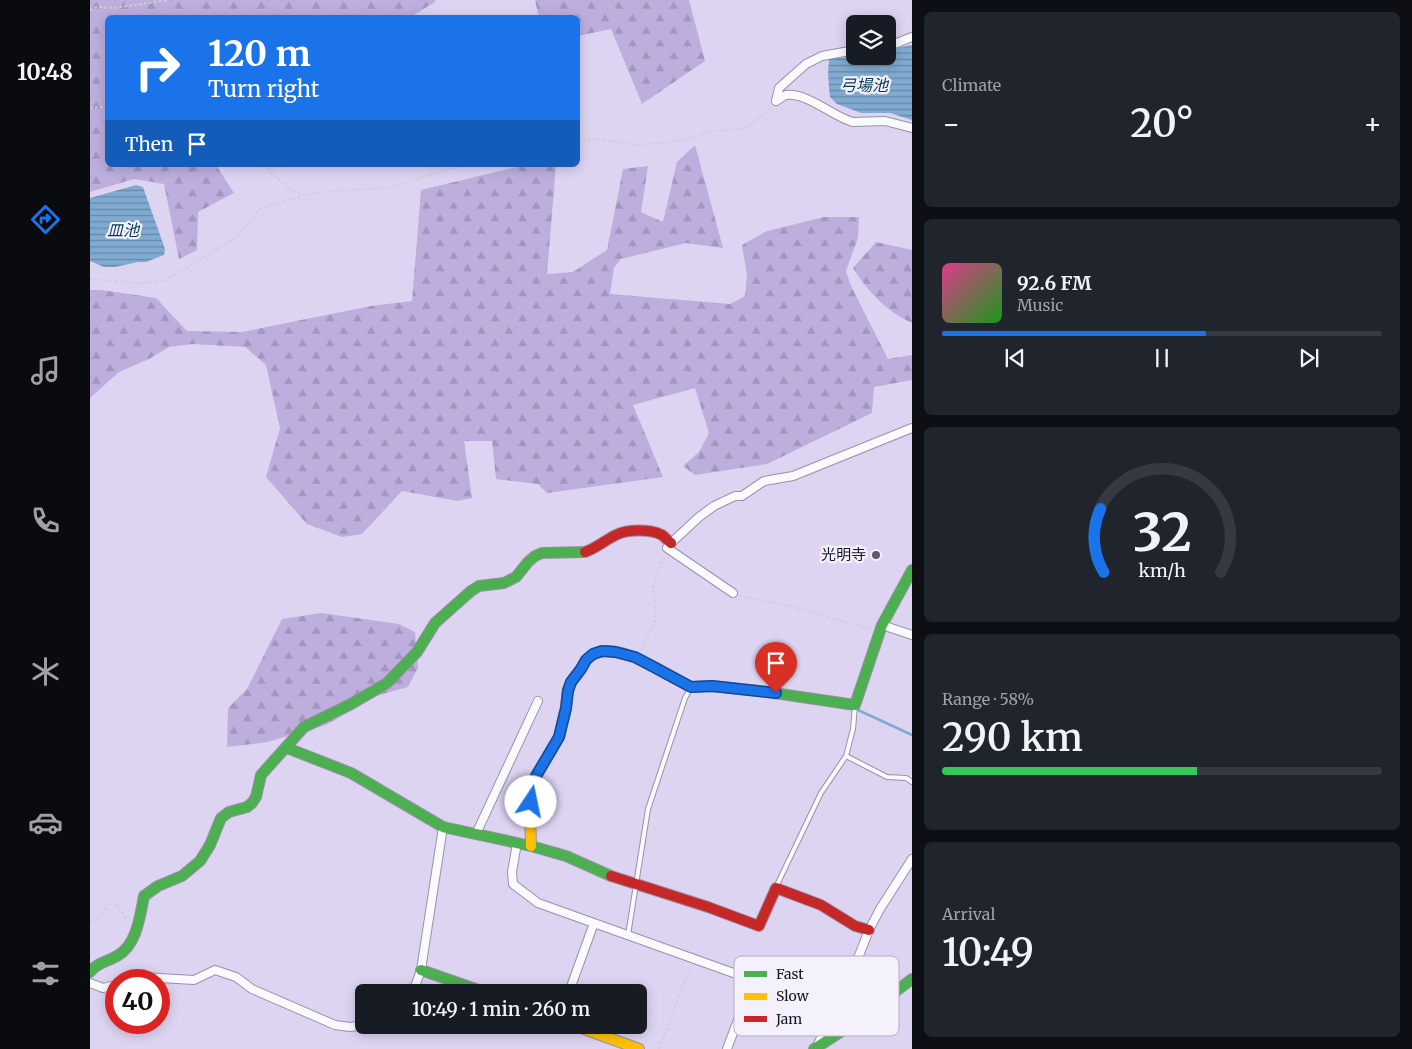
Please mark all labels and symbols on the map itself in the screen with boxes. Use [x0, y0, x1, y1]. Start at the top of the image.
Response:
water label: 弓場池 [840, 75, 890, 95]
water label: 皿池 [107, 220, 141, 240]
place label: 光明寺 [821, 545, 866, 564]
marker: 光明寺 [870, 549, 882, 561]
pin [755, 642, 797, 693]
position arrow [504, 775, 556, 827]
legend [734, 956, 899, 1036]
text: Fast [776, 965, 804, 983]
speed limit sign: 40 [105, 969, 170, 1034]
text: Slow [776, 987, 809, 1005]
text: Jam [775, 1010, 802, 1028]

